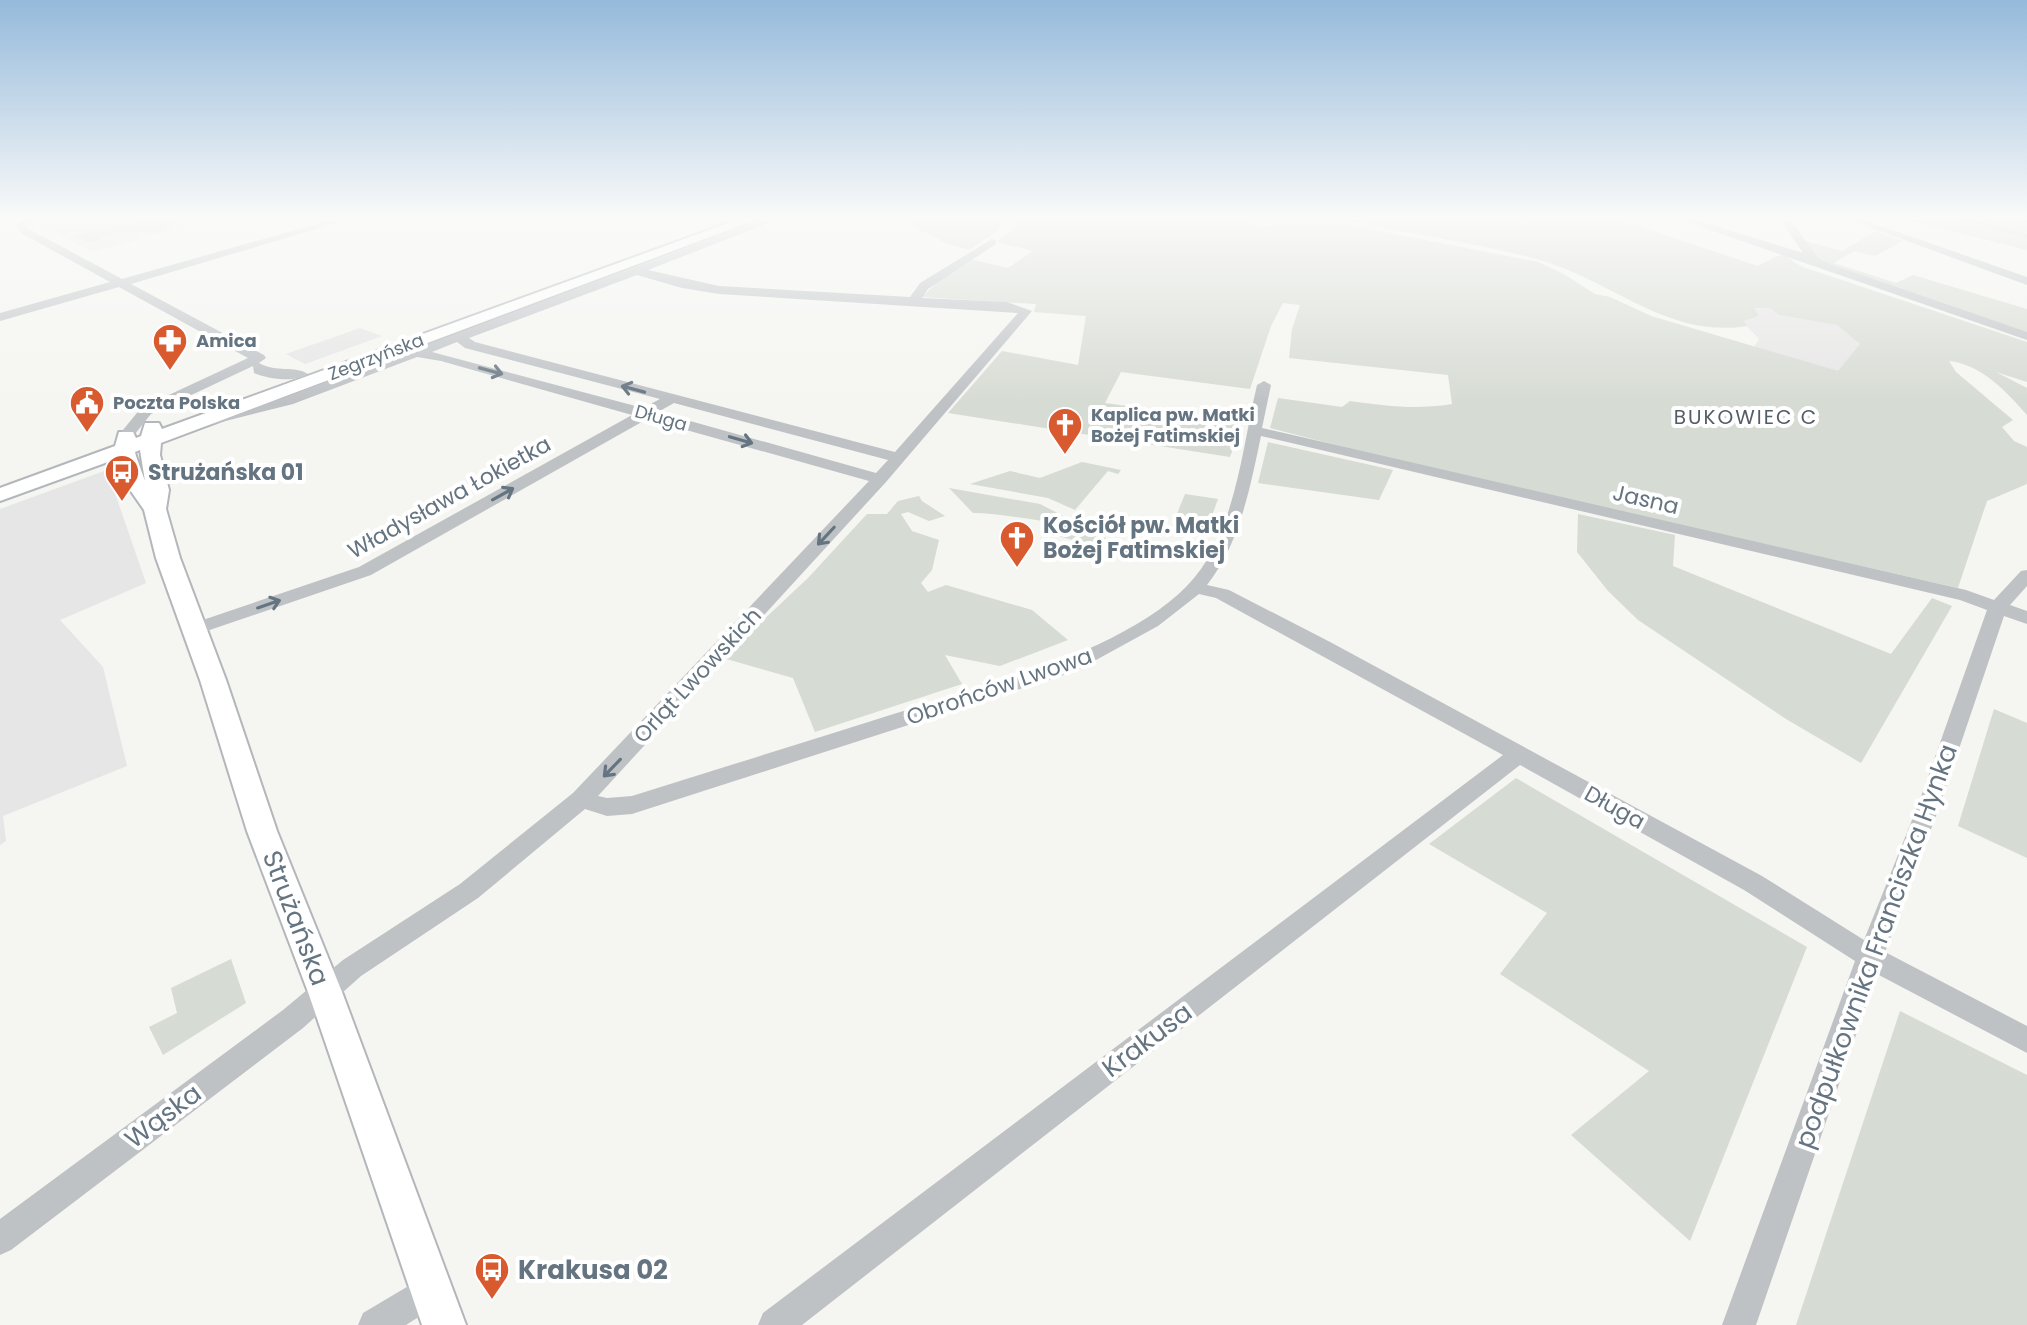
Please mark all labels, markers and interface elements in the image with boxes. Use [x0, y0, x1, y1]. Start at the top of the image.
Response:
pharmacy icon: Amica [151, 322, 189, 372]
street label: Zegrzyńska [324, 327, 427, 386]
place label: Amica [196, 328, 257, 353]
one-way arrow [477, 364, 503, 379]
one-way arrow [621, 381, 647, 396]
public building icon: Poczta Polska [68, 384, 106, 434]
place label: Poczta Polska [113, 390, 240, 415]
street label: Długa [632, 398, 690, 437]
place label: Kaplica pw. Matki Bożej Fatimskiej [1091, 402, 1255, 448]
district label: BUKOWIEC C [1674, 403, 1818, 431]
church icon: Kaplica pw. Matki Bożej Fatimskiej [1046, 406, 1084, 456]
street label: Władysława Łokietka [342, 429, 556, 566]
one-way arrow [728, 433, 754, 448]
bus stop icon: Strużańska 01 [103, 453, 141, 503]
place label: Strużańska 01 [148, 457, 303, 488]
street label: Jasna [1610, 477, 1682, 522]
one-way arrow [491, 485, 514, 501]
place label: Kościół pw. Matki Bożej Fatimskiej [1043, 510, 1239, 566]
church icon: Kościół pw. Matki Bożej Fatimskiej [998, 519, 1036, 569]
one-way arrow [817, 526, 836, 546]
one-way arrow [256, 596, 281, 611]
street label: Orląt Lwowskich [626, 601, 768, 750]
street label: Obrońców Lwowa [902, 640, 1096, 733]
street label: podpułkownika Franciszka Hynka [1786, 739, 1966, 1153]
one-way arrow [602, 758, 621, 778]
street label: Długa [1579, 778, 1651, 837]
street label: Strużańska [254, 845, 338, 991]
street label: Krakusa [1095, 994, 1199, 1086]
street label: Wąska [117, 1075, 209, 1157]
bus stop icon: Krakusa 02 [473, 1251, 511, 1301]
place label: Krakusa 02 [518, 1252, 668, 1288]

